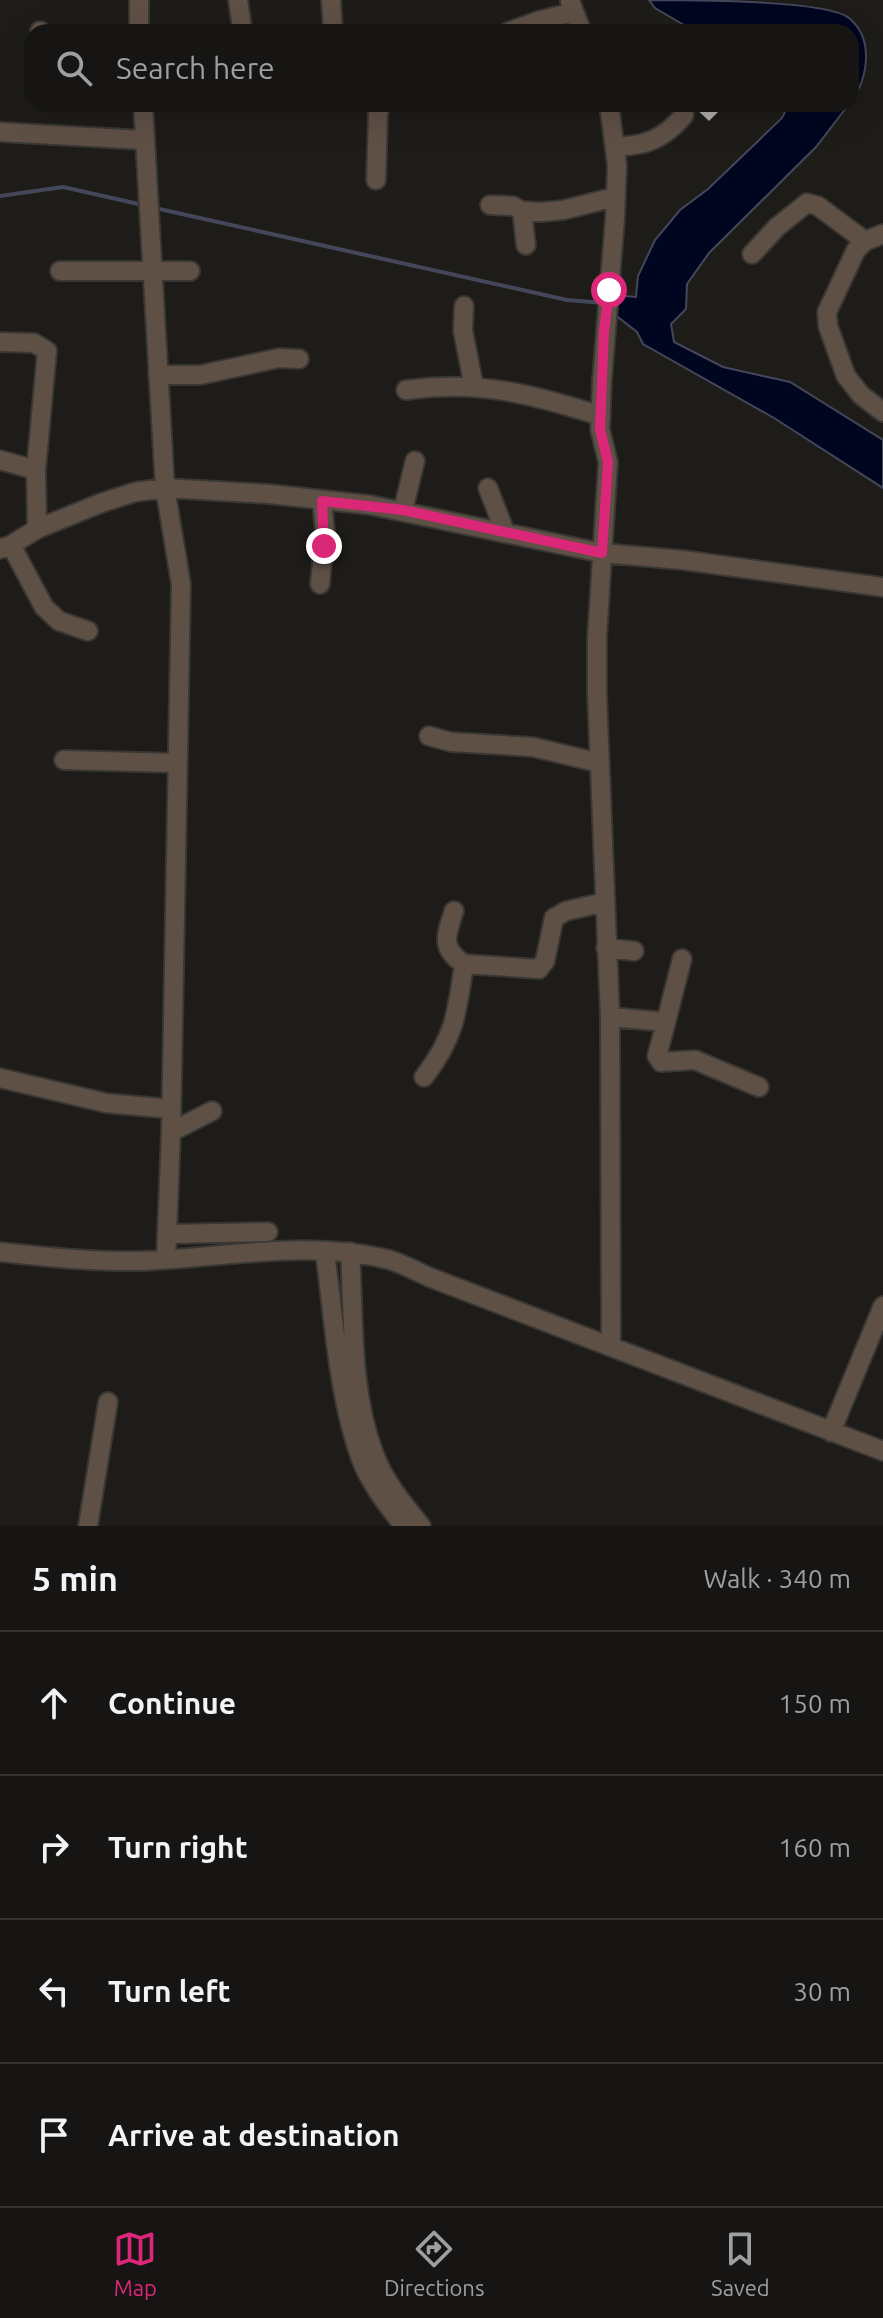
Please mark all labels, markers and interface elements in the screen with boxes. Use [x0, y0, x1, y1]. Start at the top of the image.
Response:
search box [24, 24, 859, 112]
icon: search [52, 46, 96, 90]
text: Search here [116, 51, 275, 85]
route start [591, 272, 627, 308]
route end [306, 528, 342, 564]
text: 5 min [32, 1559, 118, 1597]
text: Walk · 340 m [703, 1564, 851, 1593]
icon: ahead [32, 1681, 76, 1725]
text: Continue [108, 1686, 236, 1720]
text: 150 m [779, 1689, 851, 1718]
icon: right [32, 1825, 76, 1869]
text: Turn right [108, 1830, 248, 1864]
text: 160 m [779, 1833, 851, 1862]
icon: left [32, 1969, 76, 2013]
text: Turn left [108, 1974, 230, 2008]
text: 30 m [793, 1977, 851, 2006]
icon: arrive [32, 2113, 76, 2157]
text: Arrive at destination [108, 2118, 400, 2152]
tab: Map [113, 2227, 157, 2300]
tab: Directions [384, 2227, 484, 2300]
tab: Saved [711, 2227, 770, 2300]

